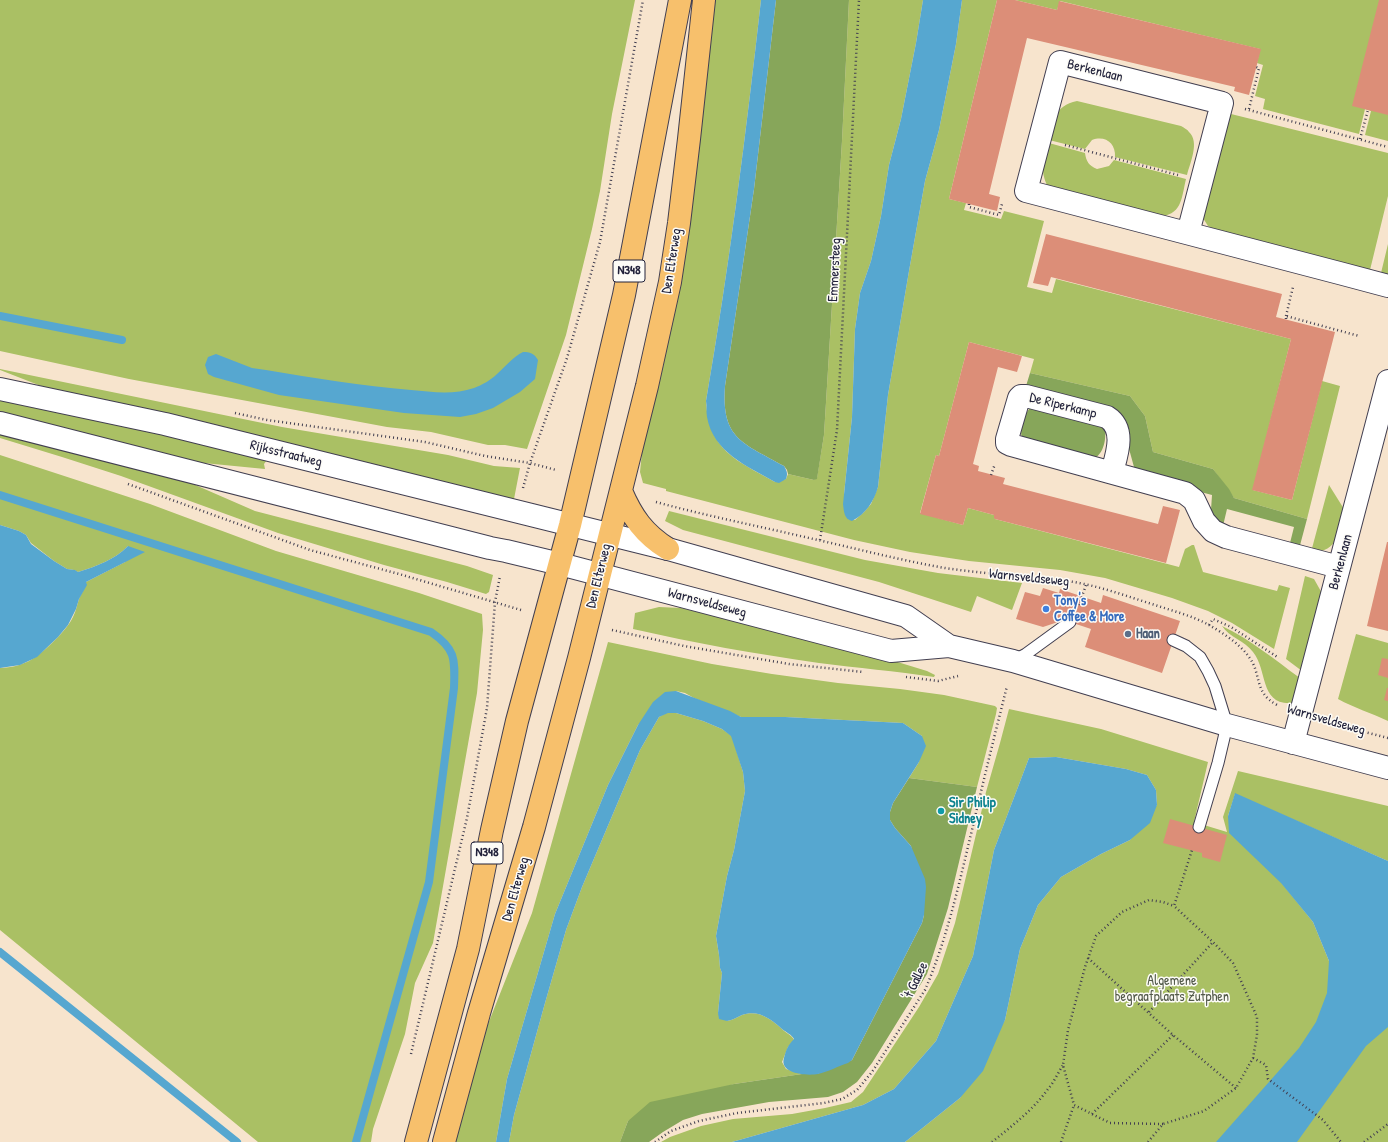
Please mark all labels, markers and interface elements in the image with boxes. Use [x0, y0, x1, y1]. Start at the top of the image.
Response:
street label: Berkenlaan [1065, 56, 1125, 86]
street label: Den Elterweg [659, 227, 685, 295]
street label: Emmersteeg [825, 238, 845, 302]
road number: N348 [613, 260, 645, 282]
street label: De Riperkamp [1028, 390, 1098, 422]
street label: Rijksstraatweg [248, 437, 324, 471]
street label: Berkenlaan [1326, 532, 1356, 592]
street label: Den Elterweg [583, 542, 615, 610]
street label: Warnsveldseweg [988, 565, 1070, 591]
street label: Warnsveldseweg [666, 584, 748, 622]
place label: Tony's Coffee & More [1054, 593, 1125, 626]
marker: Tony's Coffee & More [1041, 604, 1051, 614]
place label: Haan [1136, 626, 1160, 642]
marker: Haan [1123, 629, 1133, 639]
street label: Warnsveldseweg [1285, 701, 1367, 739]
place label: Sir Philip Sidney [949, 795, 996, 828]
marker: Sir Philip Sidney [936, 806, 946, 816]
road number: N348 [471, 842, 503, 864]
street label: Den Elterweg [499, 855, 533, 923]
street label: 't Gallee [900, 959, 932, 1003]
park label: Algemene begraafplaats Zutphen [1115, 973, 1229, 1006]

